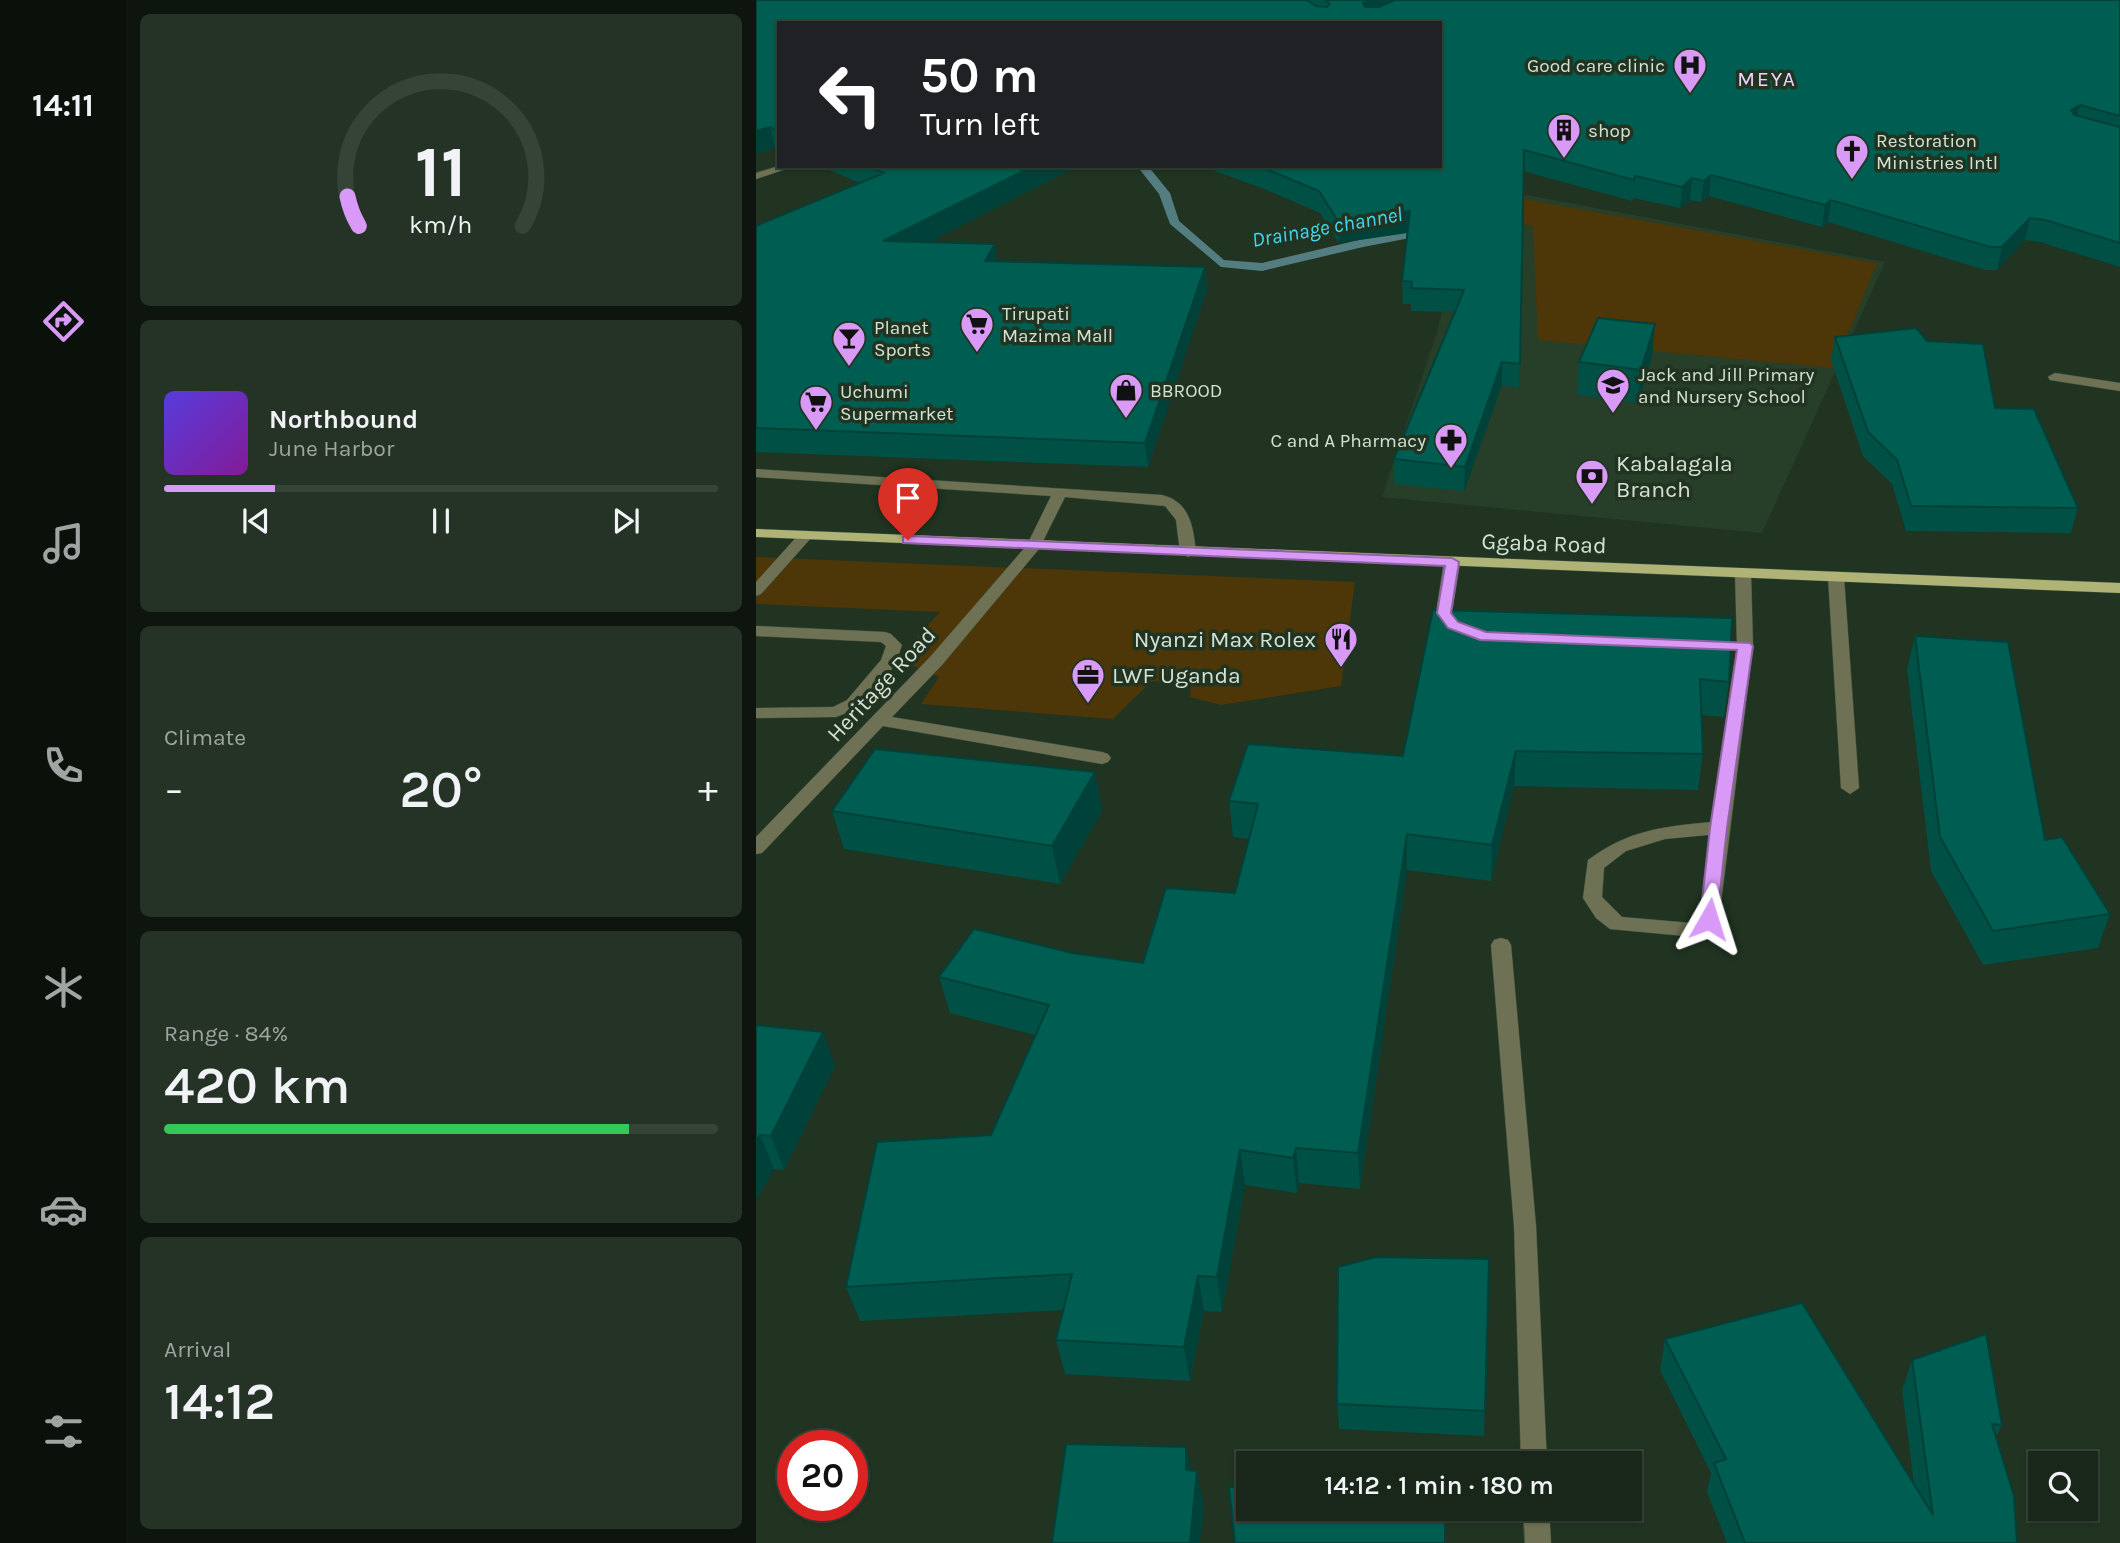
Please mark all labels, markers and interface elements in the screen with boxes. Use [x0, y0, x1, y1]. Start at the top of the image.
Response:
hospital icon: Good care clinic [1671, 46, 1709, 95]
text: 50 m [920, 47, 1038, 104]
icon: left [805, 49, 896, 140]
place label: Good care clinic [1527, 55, 1665, 77]
district label: MEYA [1737, 67, 1797, 91]
text: 14:11 [32, 87, 94, 124]
text: Turn left [920, 106, 1040, 143]
building icon: shop [1545, 111, 1583, 160]
place label: shop [1588, 120, 1631, 142]
text: 11 [415, 129, 467, 214]
place label: Restoration Ministries Intl [1876, 130, 1998, 174]
church icon: Restoration Ministries Intl [1833, 132, 1871, 181]
water label: Drainage channel [1250, 202, 1404, 252]
text: km/h [409, 210, 473, 239]
icon: directions [39, 297, 88, 346]
place label: Tirupati Mazima Mall [1002, 303, 1113, 347]
supermarket icon: Tirupati Mazima Mall [958, 305, 996, 354]
place label: Planet Sports [874, 317, 931, 361]
bar icon: Planet Sports [830, 319, 868, 368]
place label: Jack and Jill Primary and Nursery School [1638, 364, 1814, 408]
school or university icon: Jack and Jill Primary and Nursery School [1594, 366, 1632, 415]
shop icon: BBROOD [1107, 371, 1145, 420]
place label: BBROOD [1150, 380, 1222, 402]
place label: Uchumi Supermarket [840, 381, 953, 425]
supermarket icon: Uchumi Supermarket [797, 383, 835, 432]
text: Northbound [269, 404, 418, 435]
pharmacy icon: C and A Pharmacy [1432, 421, 1470, 470]
place label: C and A Pharmacy [1271, 430, 1426, 452]
text: June Harbor [269, 435, 394, 462]
place label: Kabalagala Branch [1616, 450, 1733, 503]
bank icon: Kabalagala Branch [1573, 457, 1611, 506]
pin [878, 468, 938, 540]
icon: arrive [889, 479, 927, 517]
icon: previous [237, 502, 275, 540]
icon: pause [422, 502, 460, 540]
icon: next [607, 502, 645, 540]
icon: music [39, 519, 88, 568]
street label: Ggaba Road [1481, 528, 1607, 559]
restaurant icon: Nyanzi Max Rolex [1322, 620, 1360, 669]
street label: Heritage Road [821, 621, 941, 747]
place label: Nyanzi Max Rolex [1134, 626, 1316, 653]
office icon: LWF Uganda [1069, 656, 1107, 705]
place label: LWF Uganda [1112, 662, 1241, 689]
text: Climate [164, 724, 246, 751]
icon: phone [39, 741, 88, 790]
text: 20° [400, 759, 482, 820]
text: − [164, 767, 184, 812]
text: + [698, 767, 718, 812]
position arrow [1672, 882, 1746, 956]
icon: climate [39, 963, 88, 1012]
text: Range · 84% [164, 1020, 288, 1047]
text: 420 km [164, 1055, 350, 1116]
icon: car [39, 1185, 88, 1234]
text: Arrival [164, 1336, 231, 1363]
text: 14:12 [164, 1371, 275, 1432]
icon: filters [39, 1407, 88, 1456]
speed limit sign: 20 [777, 1430, 868, 1521]
map controls [2028, 1451, 2098, 1521]
button: search [2028, 1451, 2098, 1521]
text: 14:12 · 1 min · 180 m [1324, 1470, 1554, 1501]

